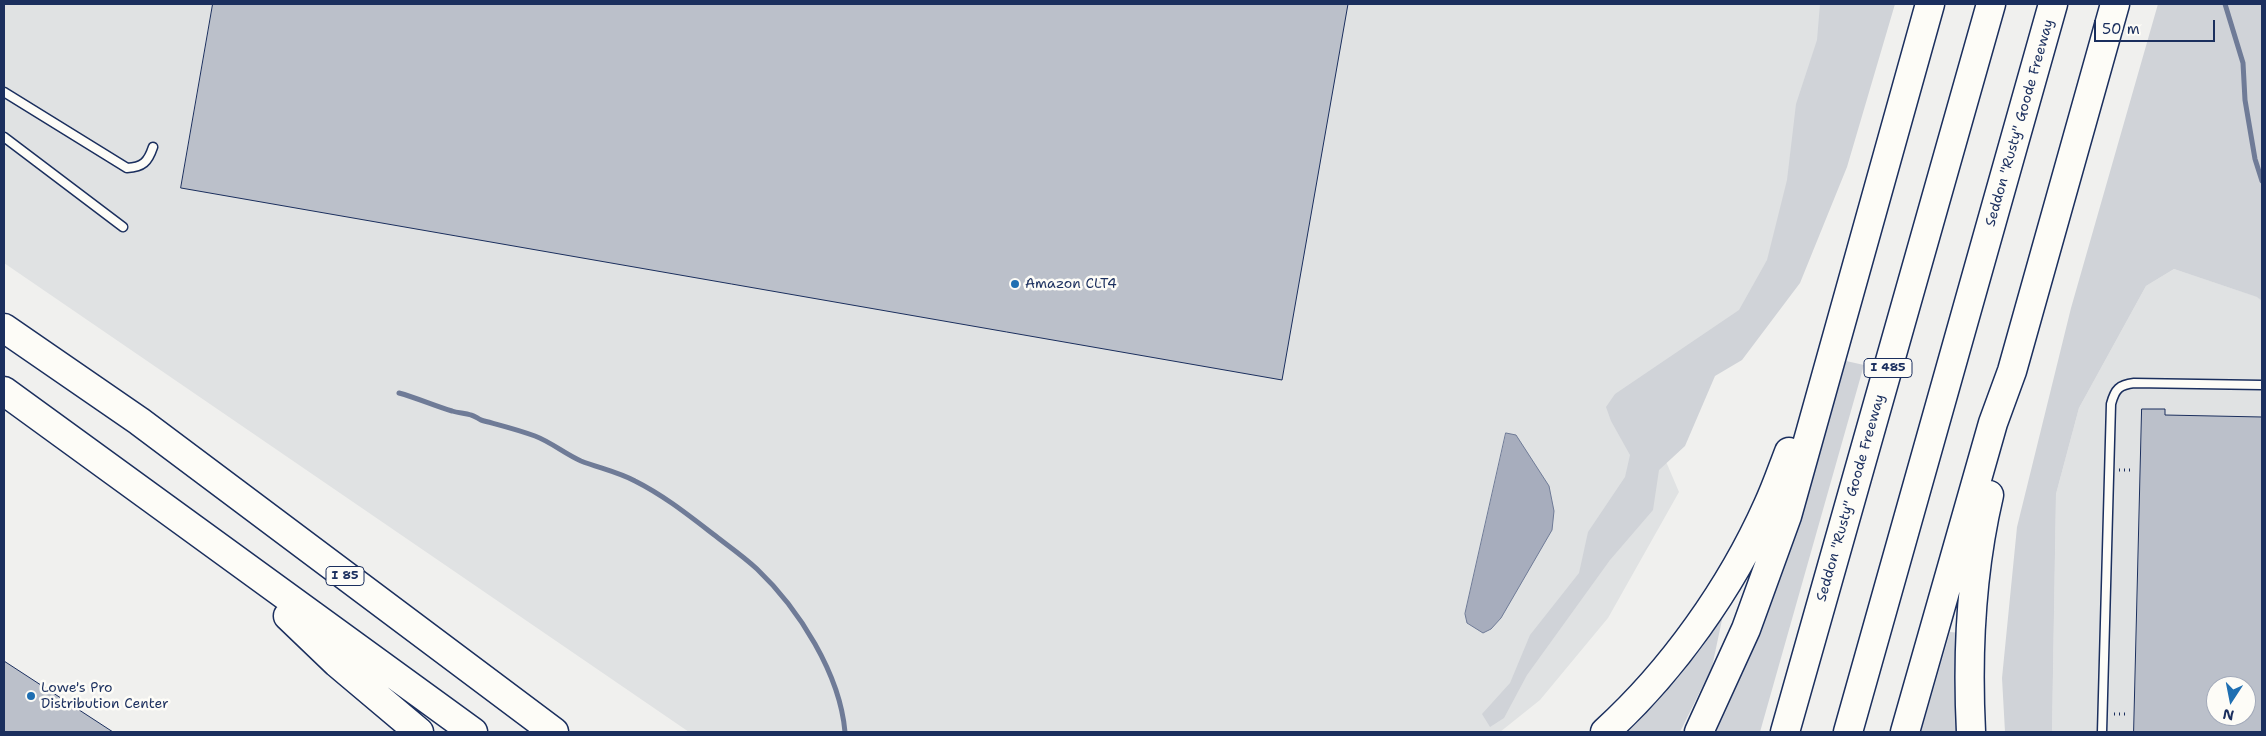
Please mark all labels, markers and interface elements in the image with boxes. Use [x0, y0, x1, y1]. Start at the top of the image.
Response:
scale bar [2096, 10, 2217, 42]
street label: Seddon "Rusty" Goode Freeway [1982, 17, 2058, 229]
text: 50 m [2102, 19, 2140, 39]
place label: Amazon CLT4 [1025, 276, 1117, 292]
marker: Amazon CLT4 [1009, 278, 1021, 290]
road number: I 485 [1864, 358, 1912, 378]
street label: Seddon "Rusty" Goode Freeway [1813, 392, 1889, 604]
road number: I 85 [326, 566, 364, 586]
north arrow [2206, 676, 2256, 726]
place label: Lowe's Pro Distribution Center [41, 680, 169, 712]
marker: Lowe's Pro Distribution Center [25, 690, 37, 702]
text: N [2221, 705, 2235, 725]

